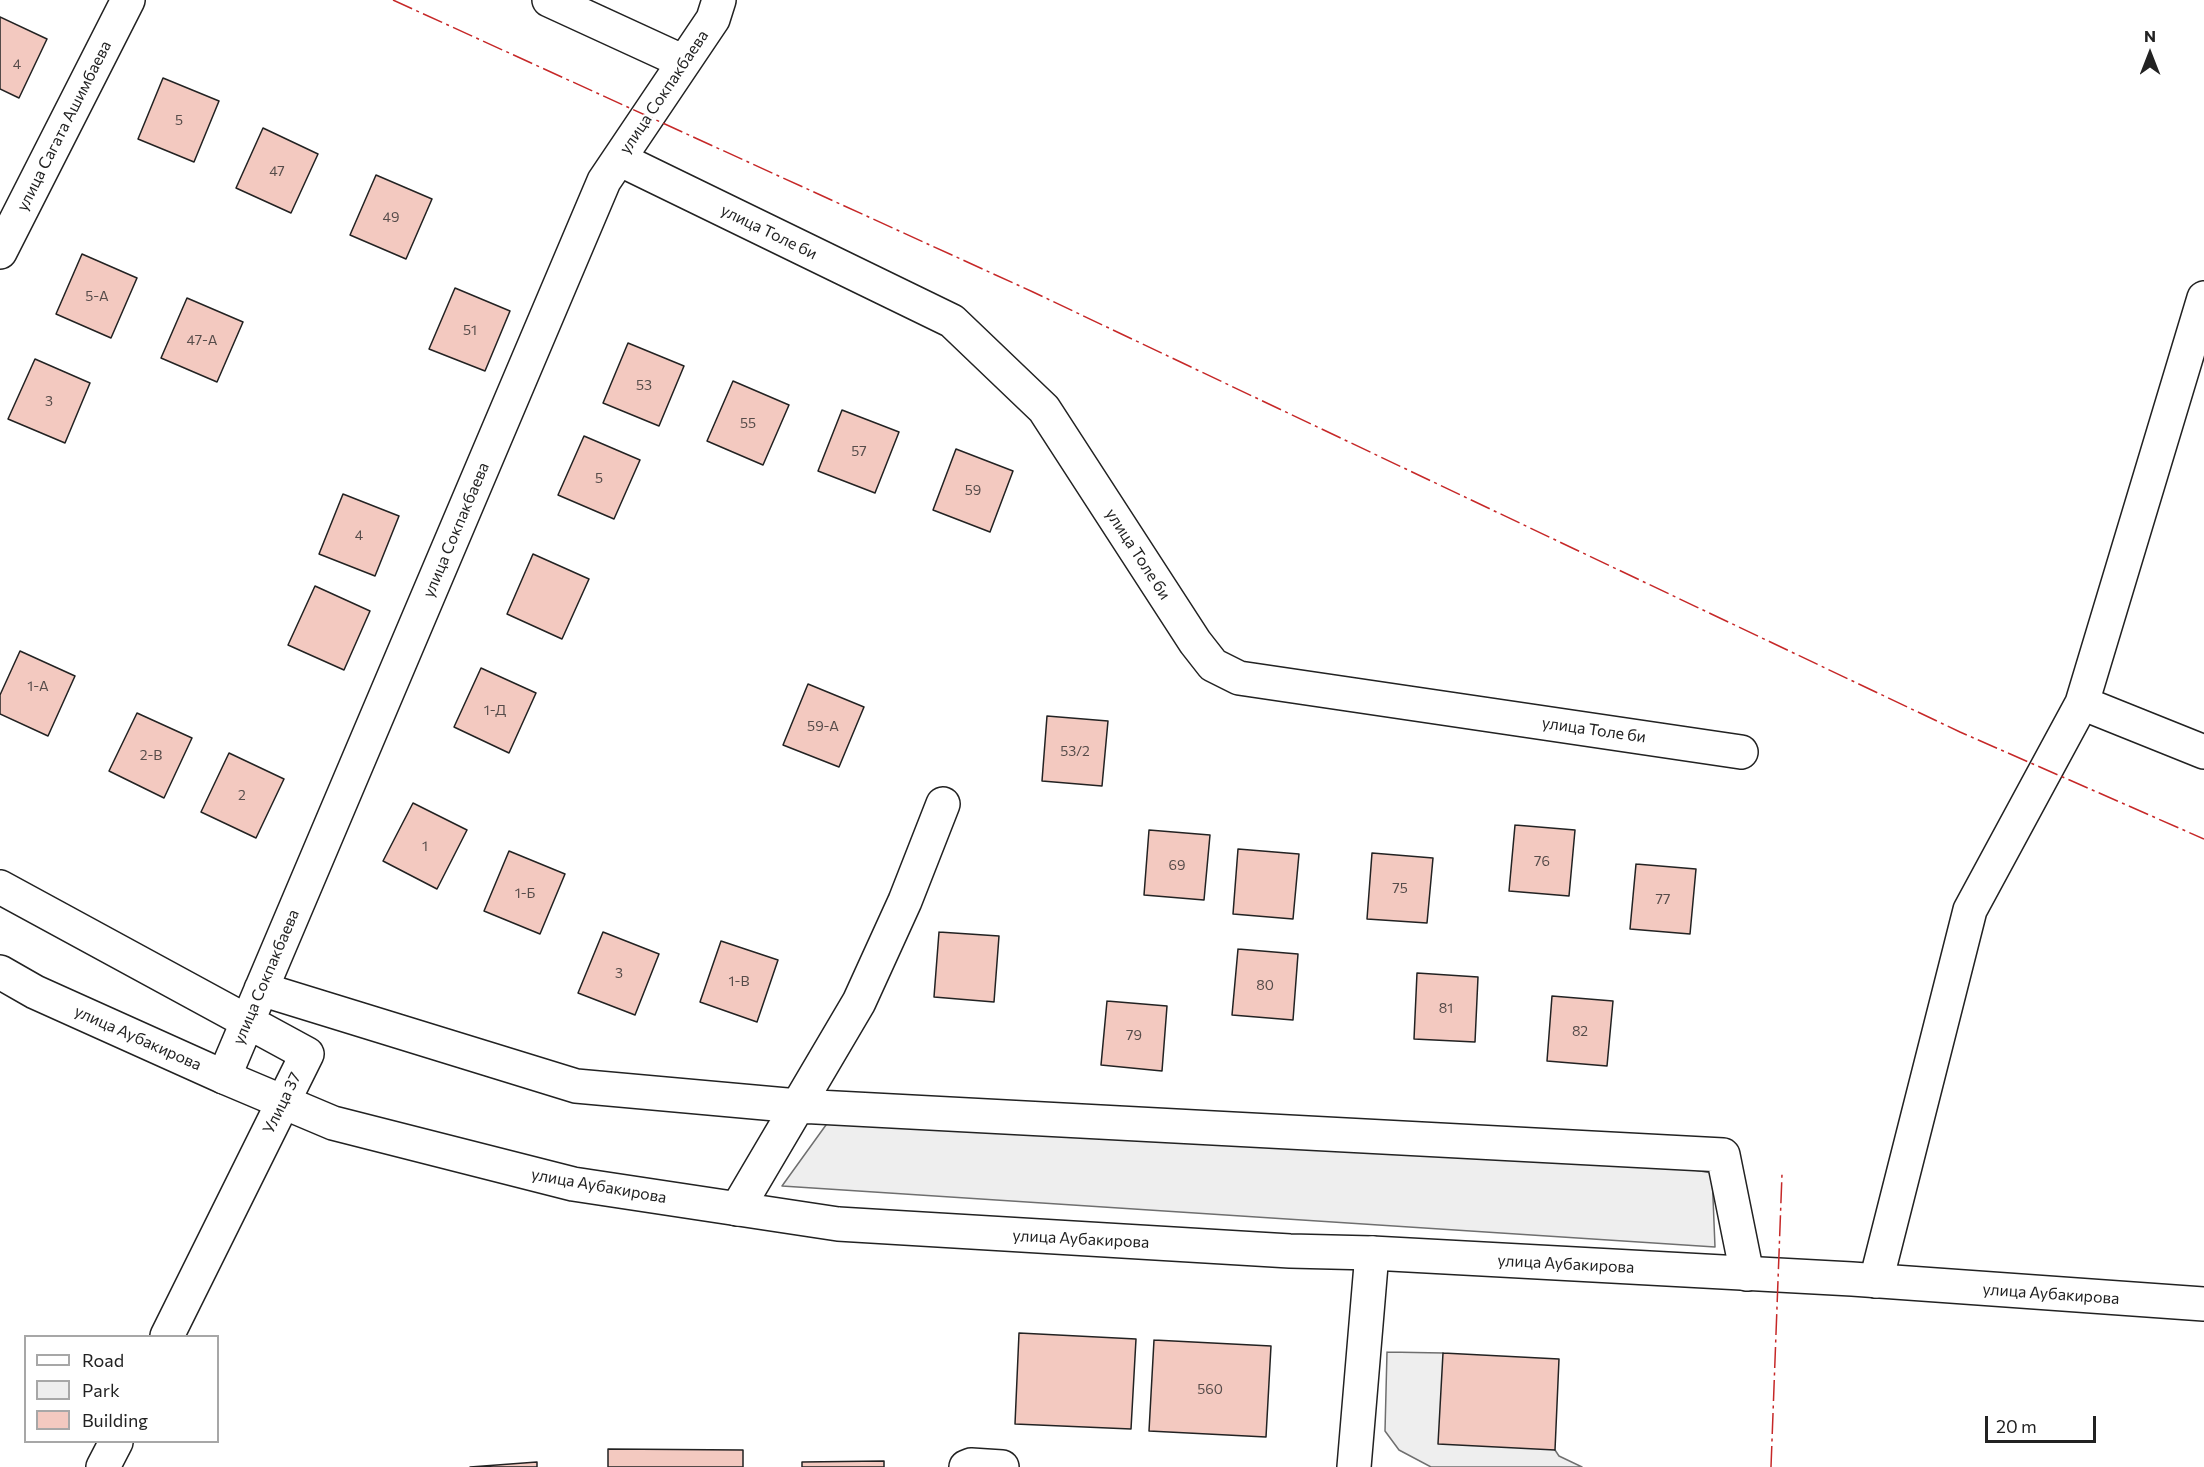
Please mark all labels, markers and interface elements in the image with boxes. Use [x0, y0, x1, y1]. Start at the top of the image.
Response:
north arrow [2120, 24, 2180, 84]
street label: улица Сокпакбаева [615, 26, 713, 158]
text: N [2144, 26, 2156, 45]
street label: улица Сагата Ашимбаева [13, 38, 115, 214]
house number: 4 [13, 56, 21, 72]
house number: 5 [175, 112, 183, 128]
house number: 47 [269, 163, 285, 179]
street label: улица Толе би [718, 200, 820, 264]
house number: 49 [383, 209, 399, 225]
house number: 5-А [85, 288, 109, 304]
house number: 51 [463, 322, 477, 338]
house number: 47-А [187, 332, 217, 348]
house number: 53 [636, 377, 652, 393]
house number: 3 [45, 393, 53, 409]
house number: 55 [740, 415, 756, 431]
house number: 57 [851, 443, 867, 459]
street label: улица Сокпакбаева [419, 459, 493, 601]
house number: 5 [595, 470, 603, 486]
house number: 59 [965, 482, 981, 498]
street label: улица Толе би [1101, 505, 1175, 603]
house number: 4 [355, 527, 363, 543]
house number: 1-А [27, 678, 49, 694]
house number: 1-Д [484, 702, 506, 718]
street label: улица Толе би [1541, 713, 1647, 747]
house number: 59-А [807, 718, 839, 734]
house number: 53/2 [1060, 743, 1090, 759]
house number: 2-В [140, 747, 162, 763]
house number: 2 [238, 787, 246, 803]
house number: 1 [422, 838, 428, 854]
house number: 76 [1534, 853, 1550, 869]
house number: 69 [1169, 857, 1185, 873]
house number: 75 [1392, 880, 1408, 896]
house number: 1-Б [515, 885, 535, 901]
house number: 77 [1656, 891, 1670, 907]
street label: улица Сокпакбаева [229, 906, 303, 1048]
house number: 3 [615, 965, 623, 981]
house number: 1-В [729, 973, 749, 989]
house number: 80 [1256, 977, 1274, 993]
house number: 81 [1439, 1000, 1453, 1016]
street label: улица Аубакирова [72, 1001, 204, 1075]
house number: 82 [1572, 1023, 1588, 1039]
house number: 79 [1126, 1027, 1142, 1043]
street label: Улица 37 [259, 1069, 305, 1137]
street label: улица Аубакирова [530, 1165, 668, 1207]
street label: улица Аубакирова [1012, 1226, 1150, 1252]
street label: улица Аубакирова [1497, 1251, 1635, 1277]
street label: улица Аубакирова [1982, 1280, 2120, 1308]
legend [24, 1335, 219, 1443]
text: Road [82, 1349, 124, 1371]
text: Park [82, 1379, 120, 1401]
house number: 560 [1197, 1381, 1223, 1397]
scale bar [1988, 1404, 2099, 1442]
text: Building [82, 1409, 148, 1431]
text: 20 m [1996, 1415, 2037, 1437]

